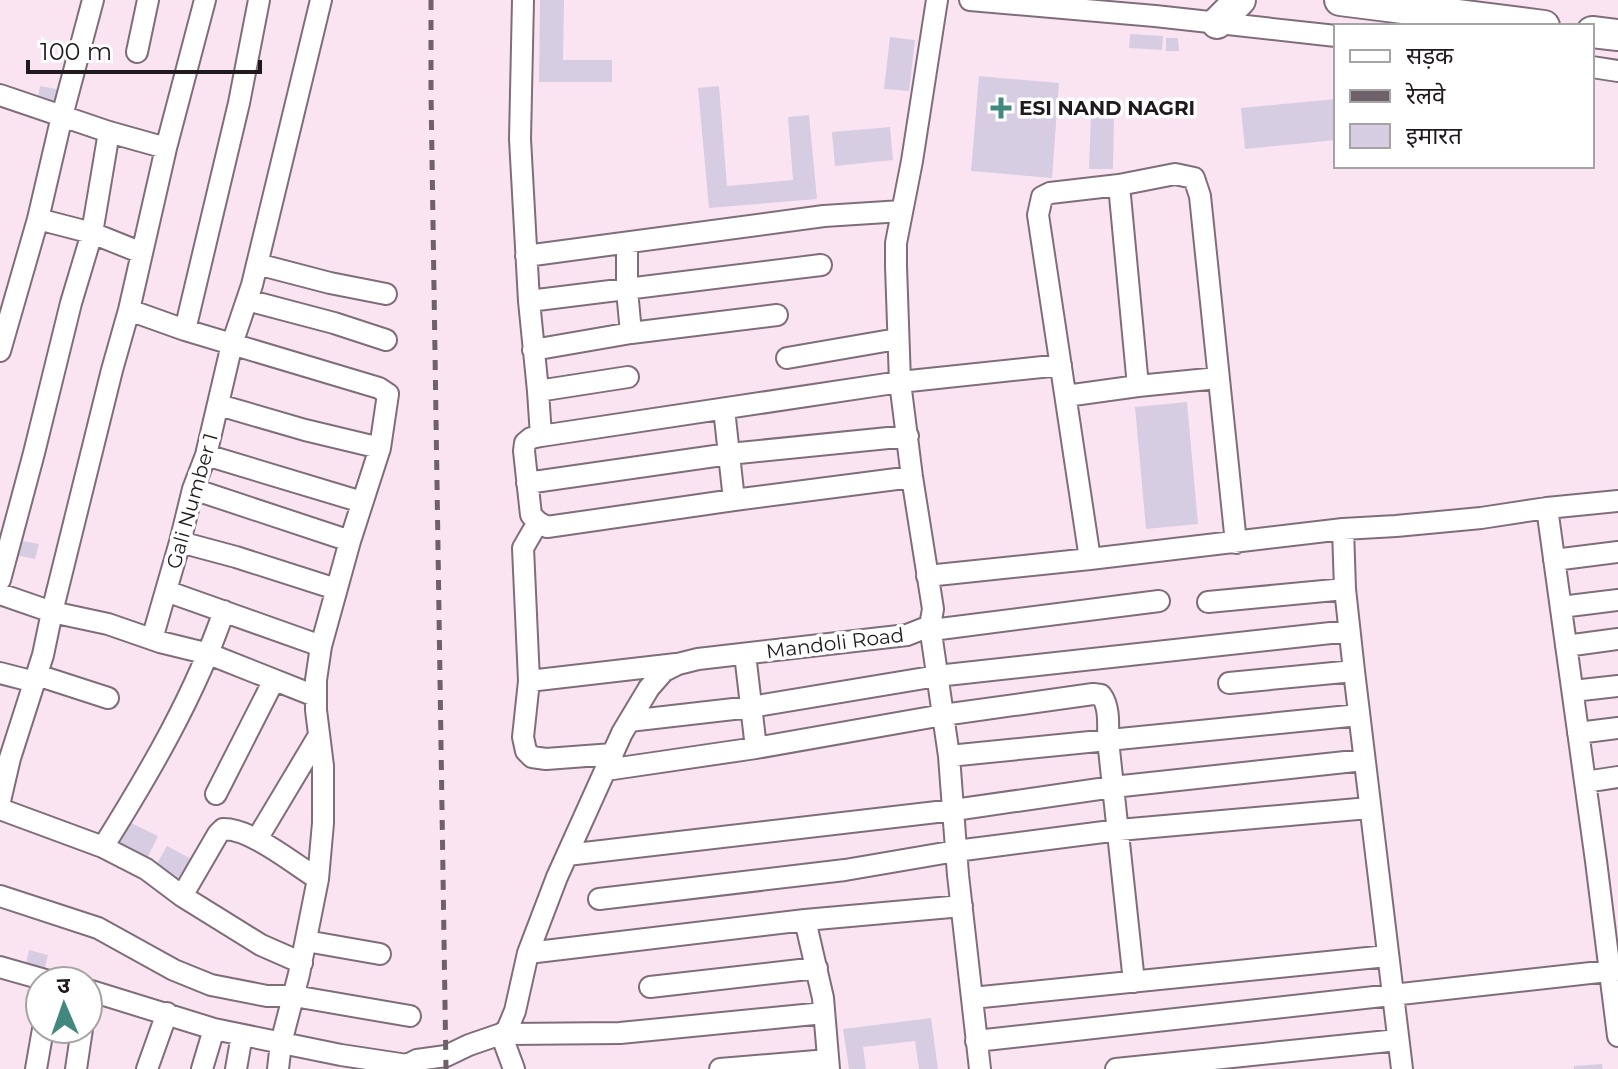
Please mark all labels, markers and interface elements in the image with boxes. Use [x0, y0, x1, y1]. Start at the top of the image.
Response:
scale bar [28, 24, 260, 74]
legend [1334, 24, 1594, 168]
text: 100 m [40, 37, 112, 66]
text: सड़क [1406, 41, 1454, 70]
text: रेलवे [1405, 81, 1446, 110]
place label: ESI NAND NAGRI [1019, 96, 1195, 120]
marker: ESI NAND NAGRI [990, 97, 1012, 119]
text: इमारत [1406, 121, 1463, 150]
street label: Gali Number 1 [161, 430, 223, 572]
street label: Mandoli Road [765, 623, 905, 663]
north arrow [24, 965, 104, 1045]
text: उ [56, 972, 71, 999]

